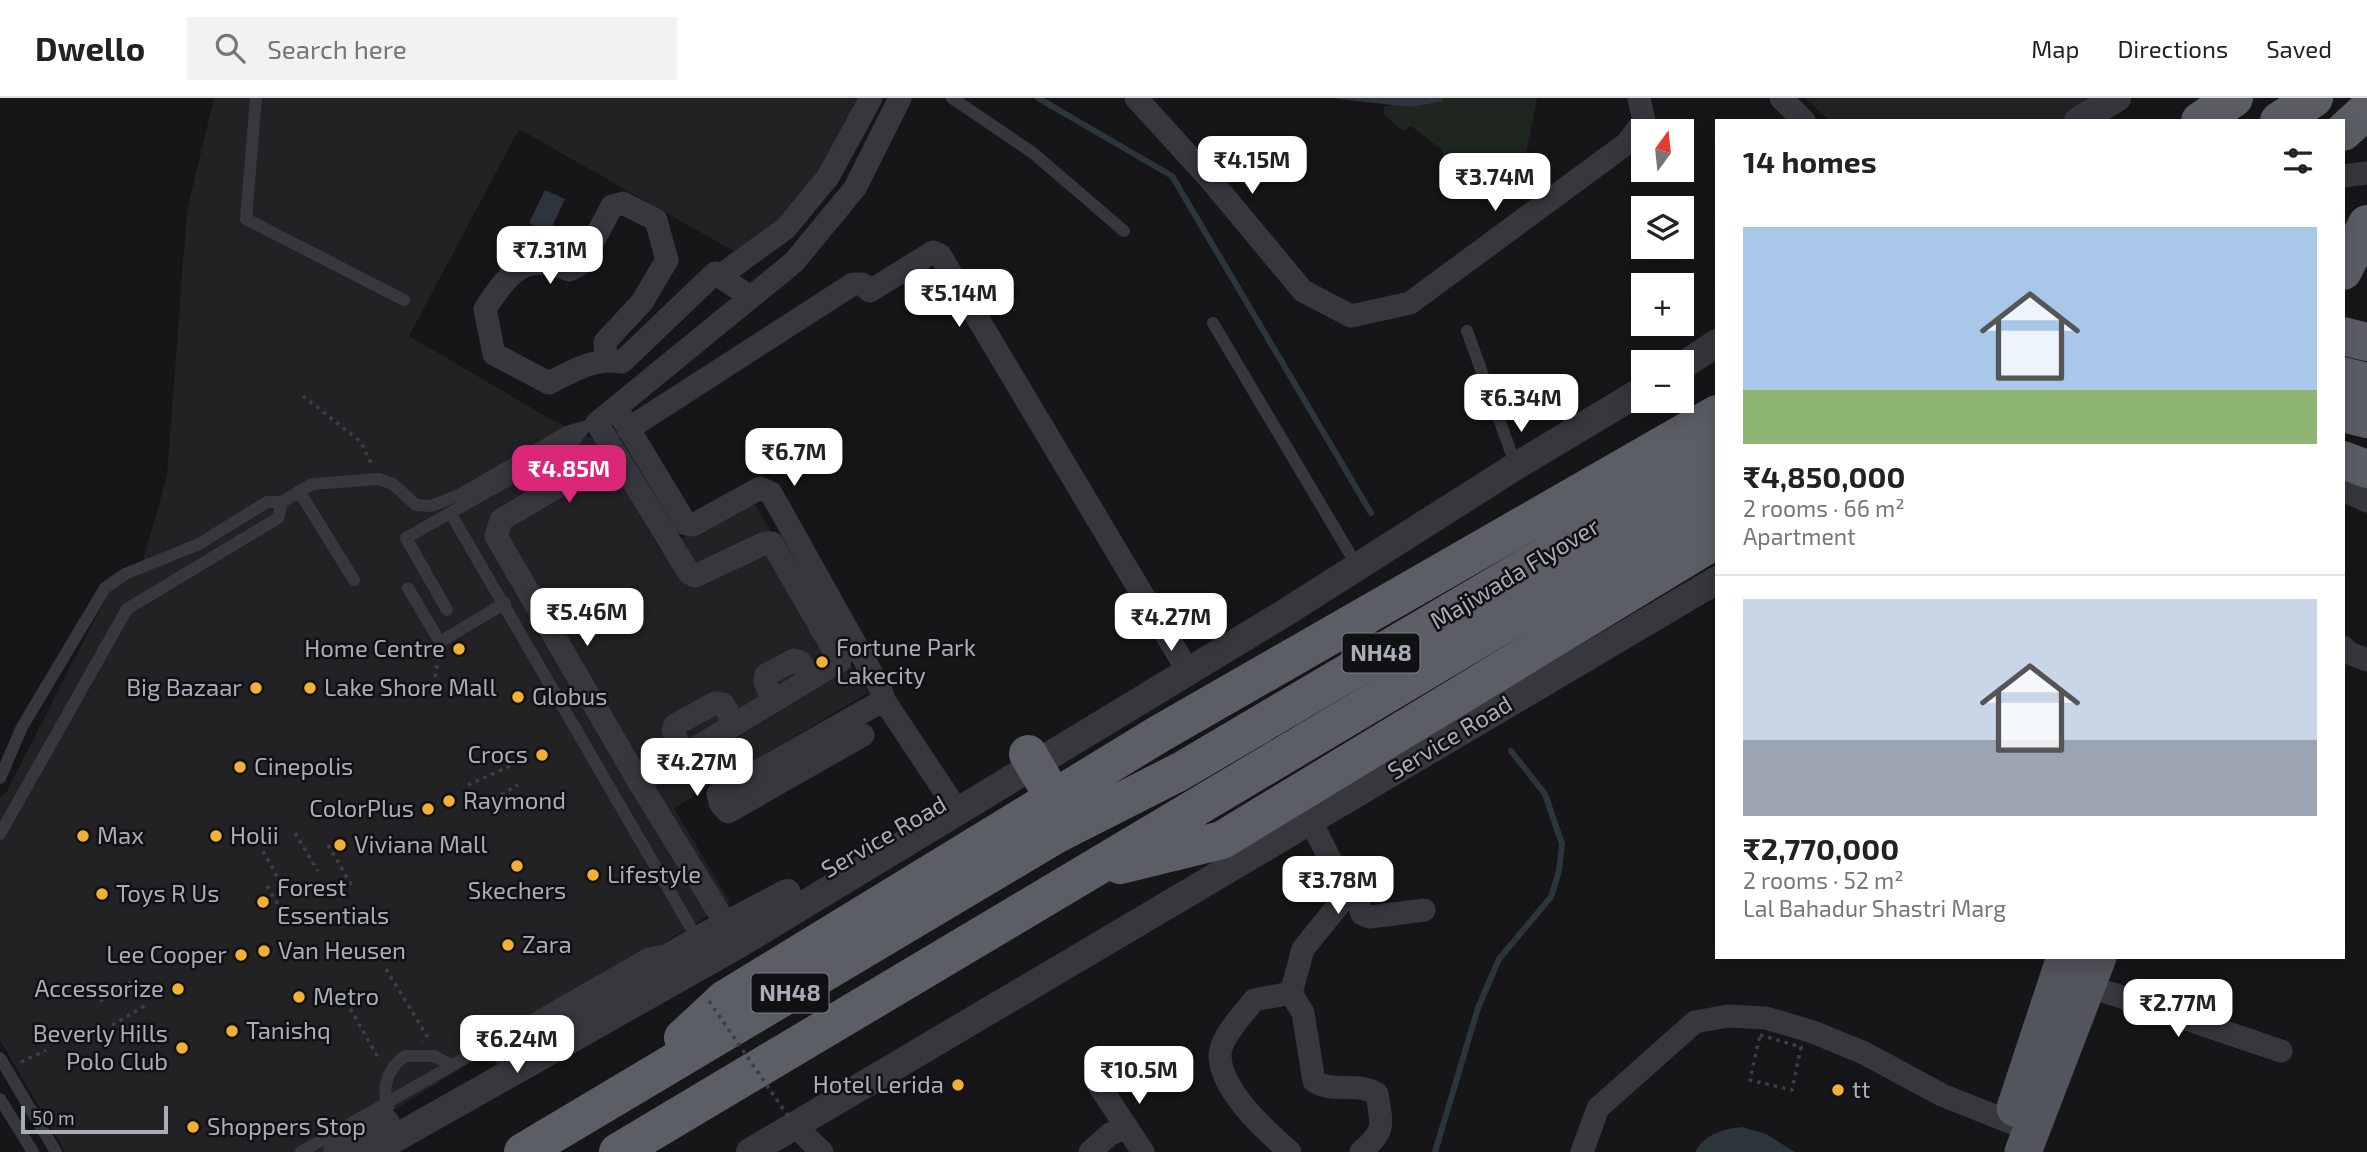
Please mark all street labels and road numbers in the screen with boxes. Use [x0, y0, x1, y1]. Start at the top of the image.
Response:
street label: Majiwada Flyover [1424, 511, 1604, 635]
road number: NH48 [1342, 634, 1420, 673]
street label: Service Road [1382, 688, 1517, 785]
street label: Service Road [816, 788, 951, 883]
road number: NH48 [752, 974, 828, 1012]

